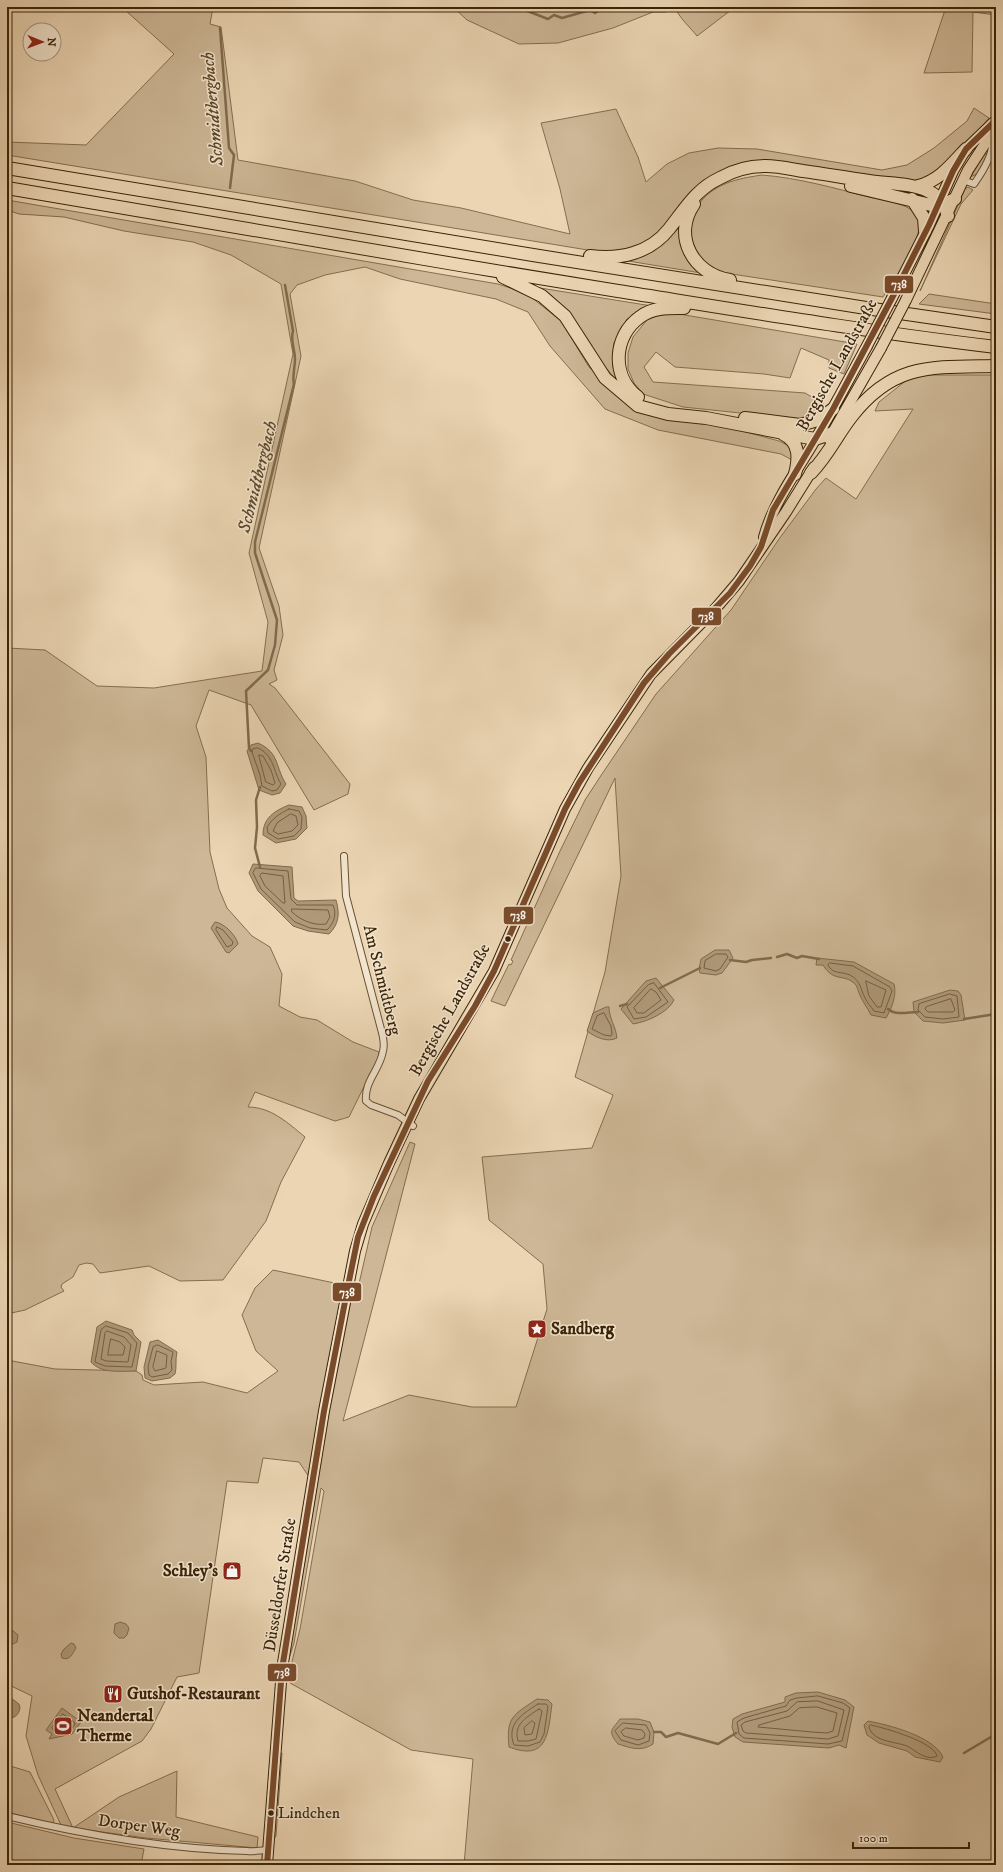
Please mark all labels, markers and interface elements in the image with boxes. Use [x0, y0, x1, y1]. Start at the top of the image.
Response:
north arrow [22, 22, 62, 62]
text: N [44, 38, 58, 47]
water label: Schmidtbergbach [197, 51, 229, 168]
line badge: 738 [884, 275, 914, 294]
text: 738 [891, 278, 907, 292]
street label: Bergische Landstraße [791, 295, 883, 435]
water label: Schmidtbergbach [233, 419, 283, 536]
line badge: 738 [691, 607, 722, 626]
text: 738 [698, 610, 714, 624]
line badge: 738 [503, 906, 534, 925]
text: 738 [510, 909, 526, 923]
street label: Am Schmidtberg [358, 922, 407, 1038]
unlabelled marker [503, 934, 513, 944]
street label: Bergische Landstraße [404, 940, 496, 1080]
line badge: 738 [332, 1282, 362, 1302]
text: 738 [339, 1286, 355, 1300]
place icon: Sandberg [526, 1318, 548, 1340]
place label: Sandberg [551, 1318, 615, 1340]
street label: Düsseldorfer Straße [259, 1517, 301, 1653]
place label: Schley's [163, 1560, 218, 1582]
shop icon: Schley's [221, 1560, 243, 1582]
line badge: 738 [267, 1663, 297, 1682]
text: 738 [274, 1666, 290, 1680]
restaurant icon: Gutshof-Restaurant [102, 1683, 124, 1705]
place label: Gutshof-Restaurant [127, 1683, 261, 1705]
place label: Neandertal Therme [76, 1705, 154, 1747]
sports icon: Neandertal Therme [52, 1715, 74, 1737]
place label: Lindchen [278, 1803, 341, 1823]
marker: Lindchen [266, 1808, 276, 1818]
street label: Dorper Weg [96, 1809, 182, 1843]
scale bar [853, 1824, 969, 1850]
text: 100 m [859, 1831, 888, 1846]

